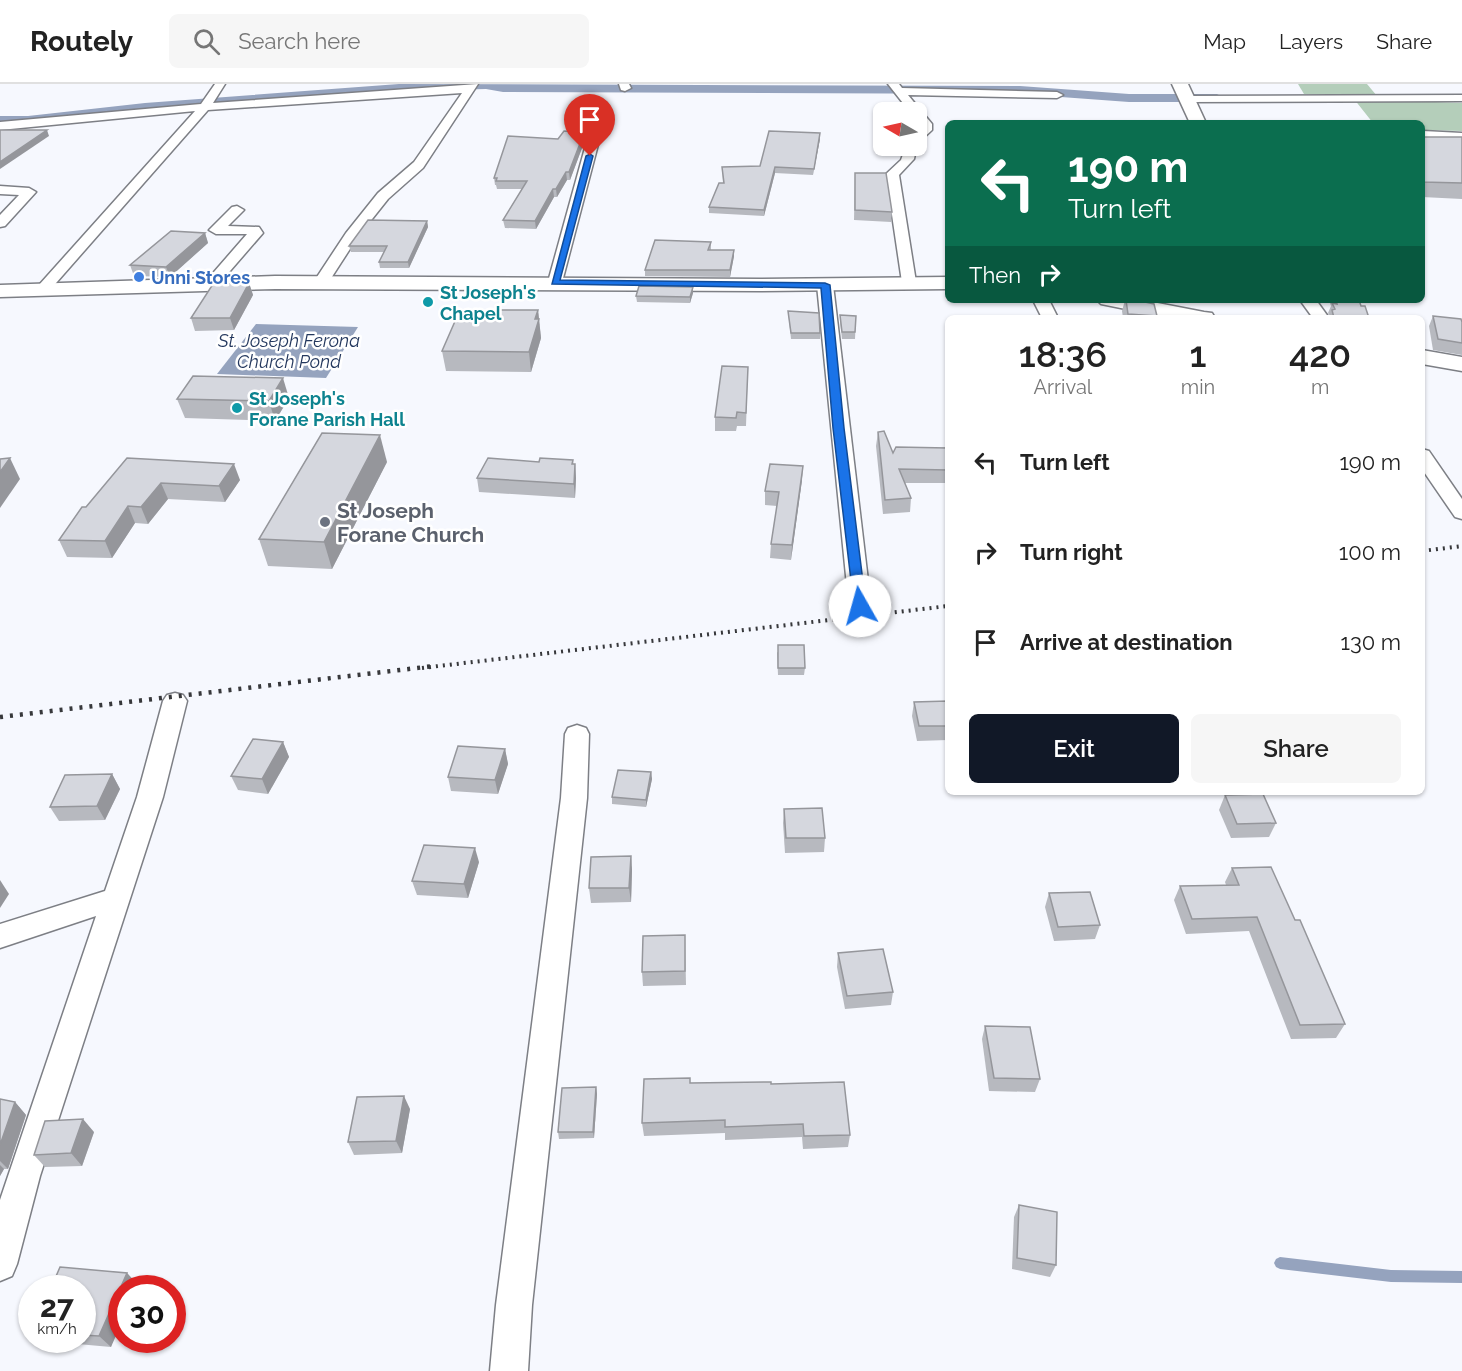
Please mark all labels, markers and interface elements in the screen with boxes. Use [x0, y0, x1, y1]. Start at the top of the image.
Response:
search box [169, 14, 589, 68]
text: Routely [30, 25, 133, 58]
icon: search [190, 25, 223, 58]
text: Search here [238, 28, 360, 54]
text: Map [1203, 29, 1246, 54]
text: Layers [1279, 29, 1343, 54]
text: Share [1376, 29, 1432, 54]
pin [564, 94, 615, 156]
north arrow [873, 102, 927, 156]
map controls [873, 102, 927, 156]
icon: arrive [573, 103, 606, 136]
text: 190 m [1068, 143, 1188, 192]
icon: left [969, 144, 1047, 222]
text: Turn left [1068, 193, 1171, 224]
icon: right [1033, 258, 1066, 291]
text: Then [969, 262, 1021, 288]
place label: Unni Stores [151, 267, 250, 288]
marker: Unni Stores [132, 270, 146, 284]
place label: St Joseph's Chapel [440, 282, 536, 324]
marker: St Joseph's Chapel [421, 295, 435, 309]
water label: St. Joseph Ferona Church Pond [217, 330, 360, 372]
text: 18:36 [1019, 333, 1107, 375]
text: 1 [1190, 333, 1207, 375]
text: 420 [1289, 333, 1351, 375]
text: Arrival [1034, 375, 1092, 399]
text: min [1181, 375, 1215, 399]
text: m [1311, 375, 1329, 399]
place label: St Joseph's Forane Parish Hall [249, 388, 405, 430]
marker: St Joseph's Forane Parish Hall [230, 401, 244, 415]
icon: left [969, 446, 1002, 479]
text: Turn left [1020, 449, 1110, 475]
text: 190 m [1339, 449, 1401, 475]
place label: St Joseph Forane Church [337, 498, 484, 547]
marker: St Joseph Forane Church [318, 515, 332, 529]
icon: right [969, 536, 1002, 569]
text: Turn right [1020, 539, 1123, 565]
text: 100 m [1339, 539, 1401, 565]
position arrow [828, 574, 892, 638]
icon: arrive [969, 626, 1002, 659]
text: Arrive at destination [1020, 629, 1233, 655]
text: 130 m [1341, 629, 1401, 655]
button: Exit [969, 714, 1179, 783]
button: Share [1191, 714, 1401, 783]
speed limit sign: 30 [108, 1275, 186, 1353]
text: 27 [40, 1289, 74, 1324]
text: km/h [37, 1320, 77, 1338]

